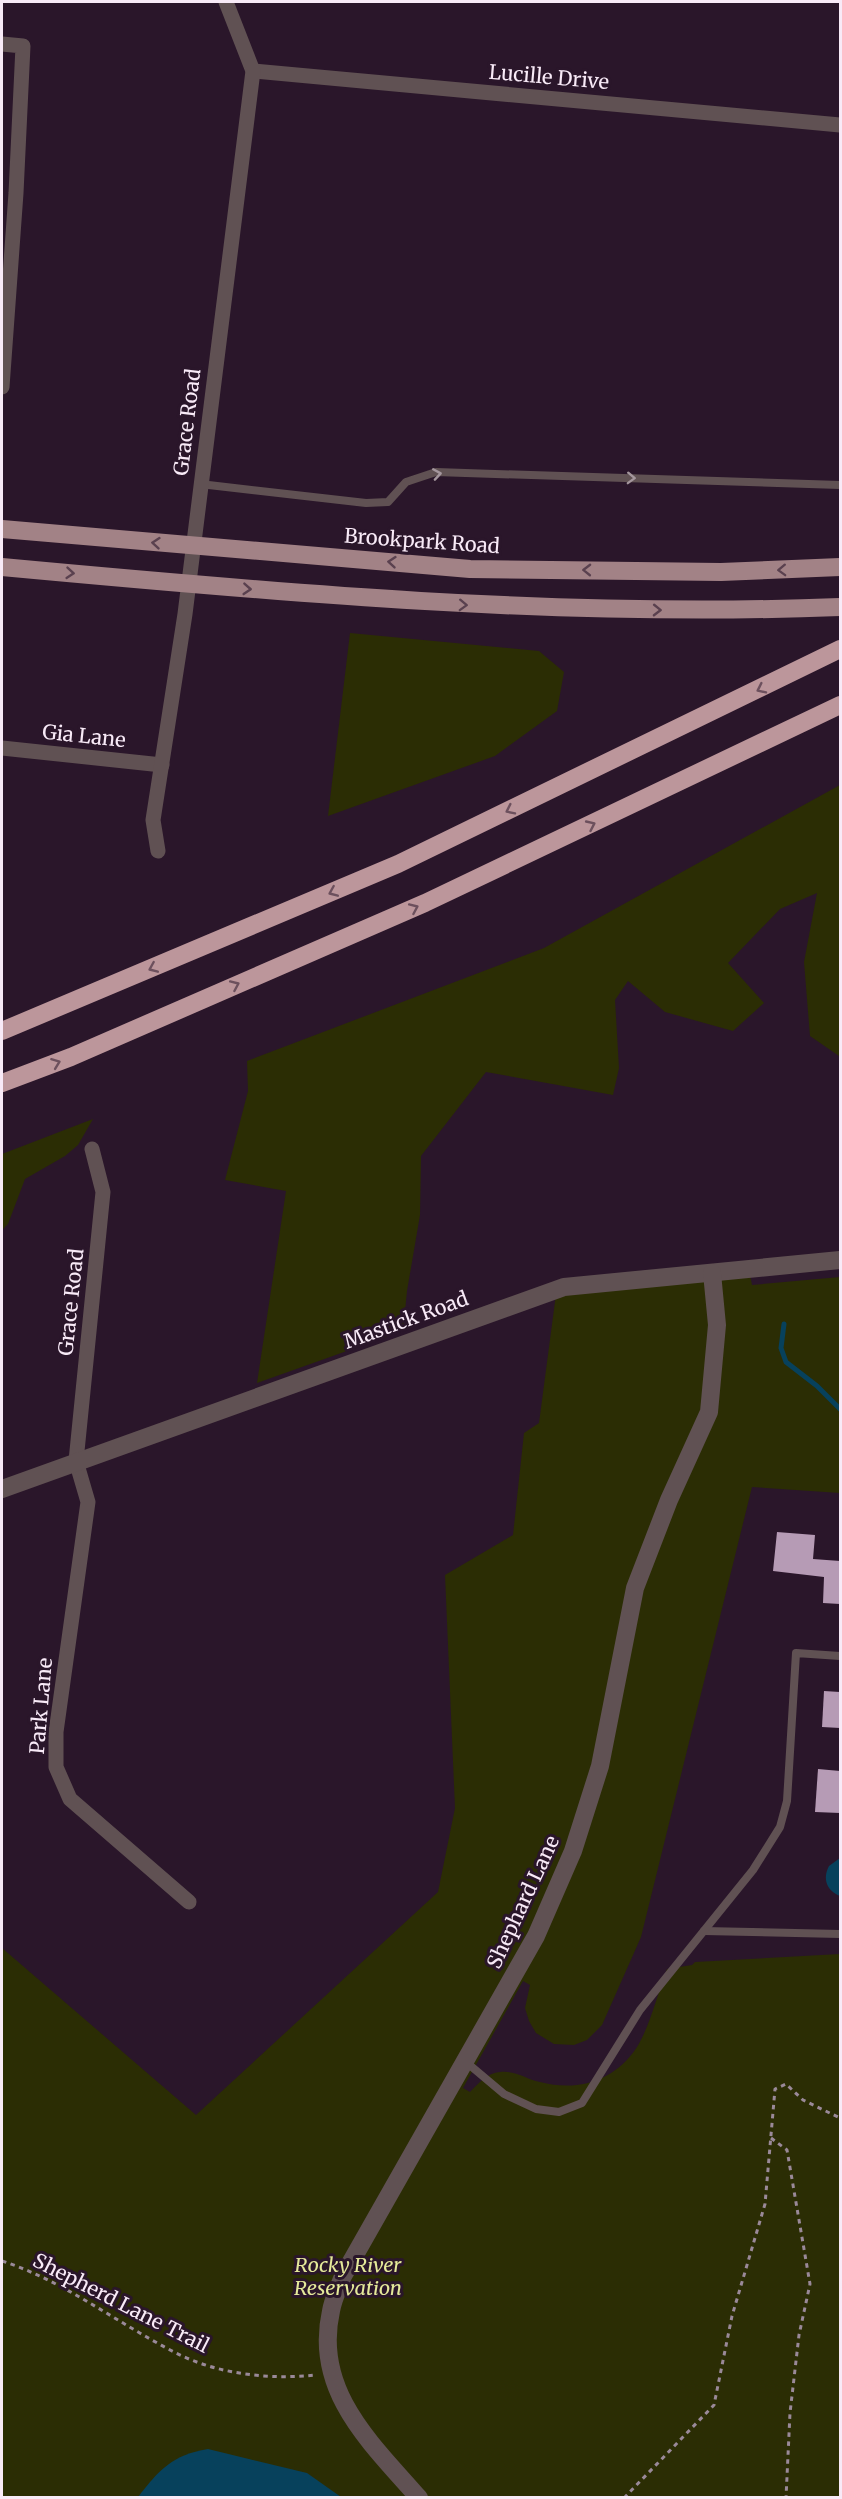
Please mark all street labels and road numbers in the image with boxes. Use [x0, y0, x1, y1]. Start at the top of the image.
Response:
street label: Lucille Drive [488, 59, 610, 94]
street label: Grace Road [168, 367, 205, 477]
street label: Brookpark Road [343, 523, 501, 558]
street label: Gia Lane [41, 719, 127, 752]
street label: Grace Road [52, 1247, 89, 1357]
street label: Mastick Road [340, 1285, 471, 1354]
street label: Park Lane [24, 1657, 57, 1755]
street label: Shephard Lane [481, 1831, 564, 1972]
street label: Shepherd Lane Trail [29, 2247, 214, 2358]

